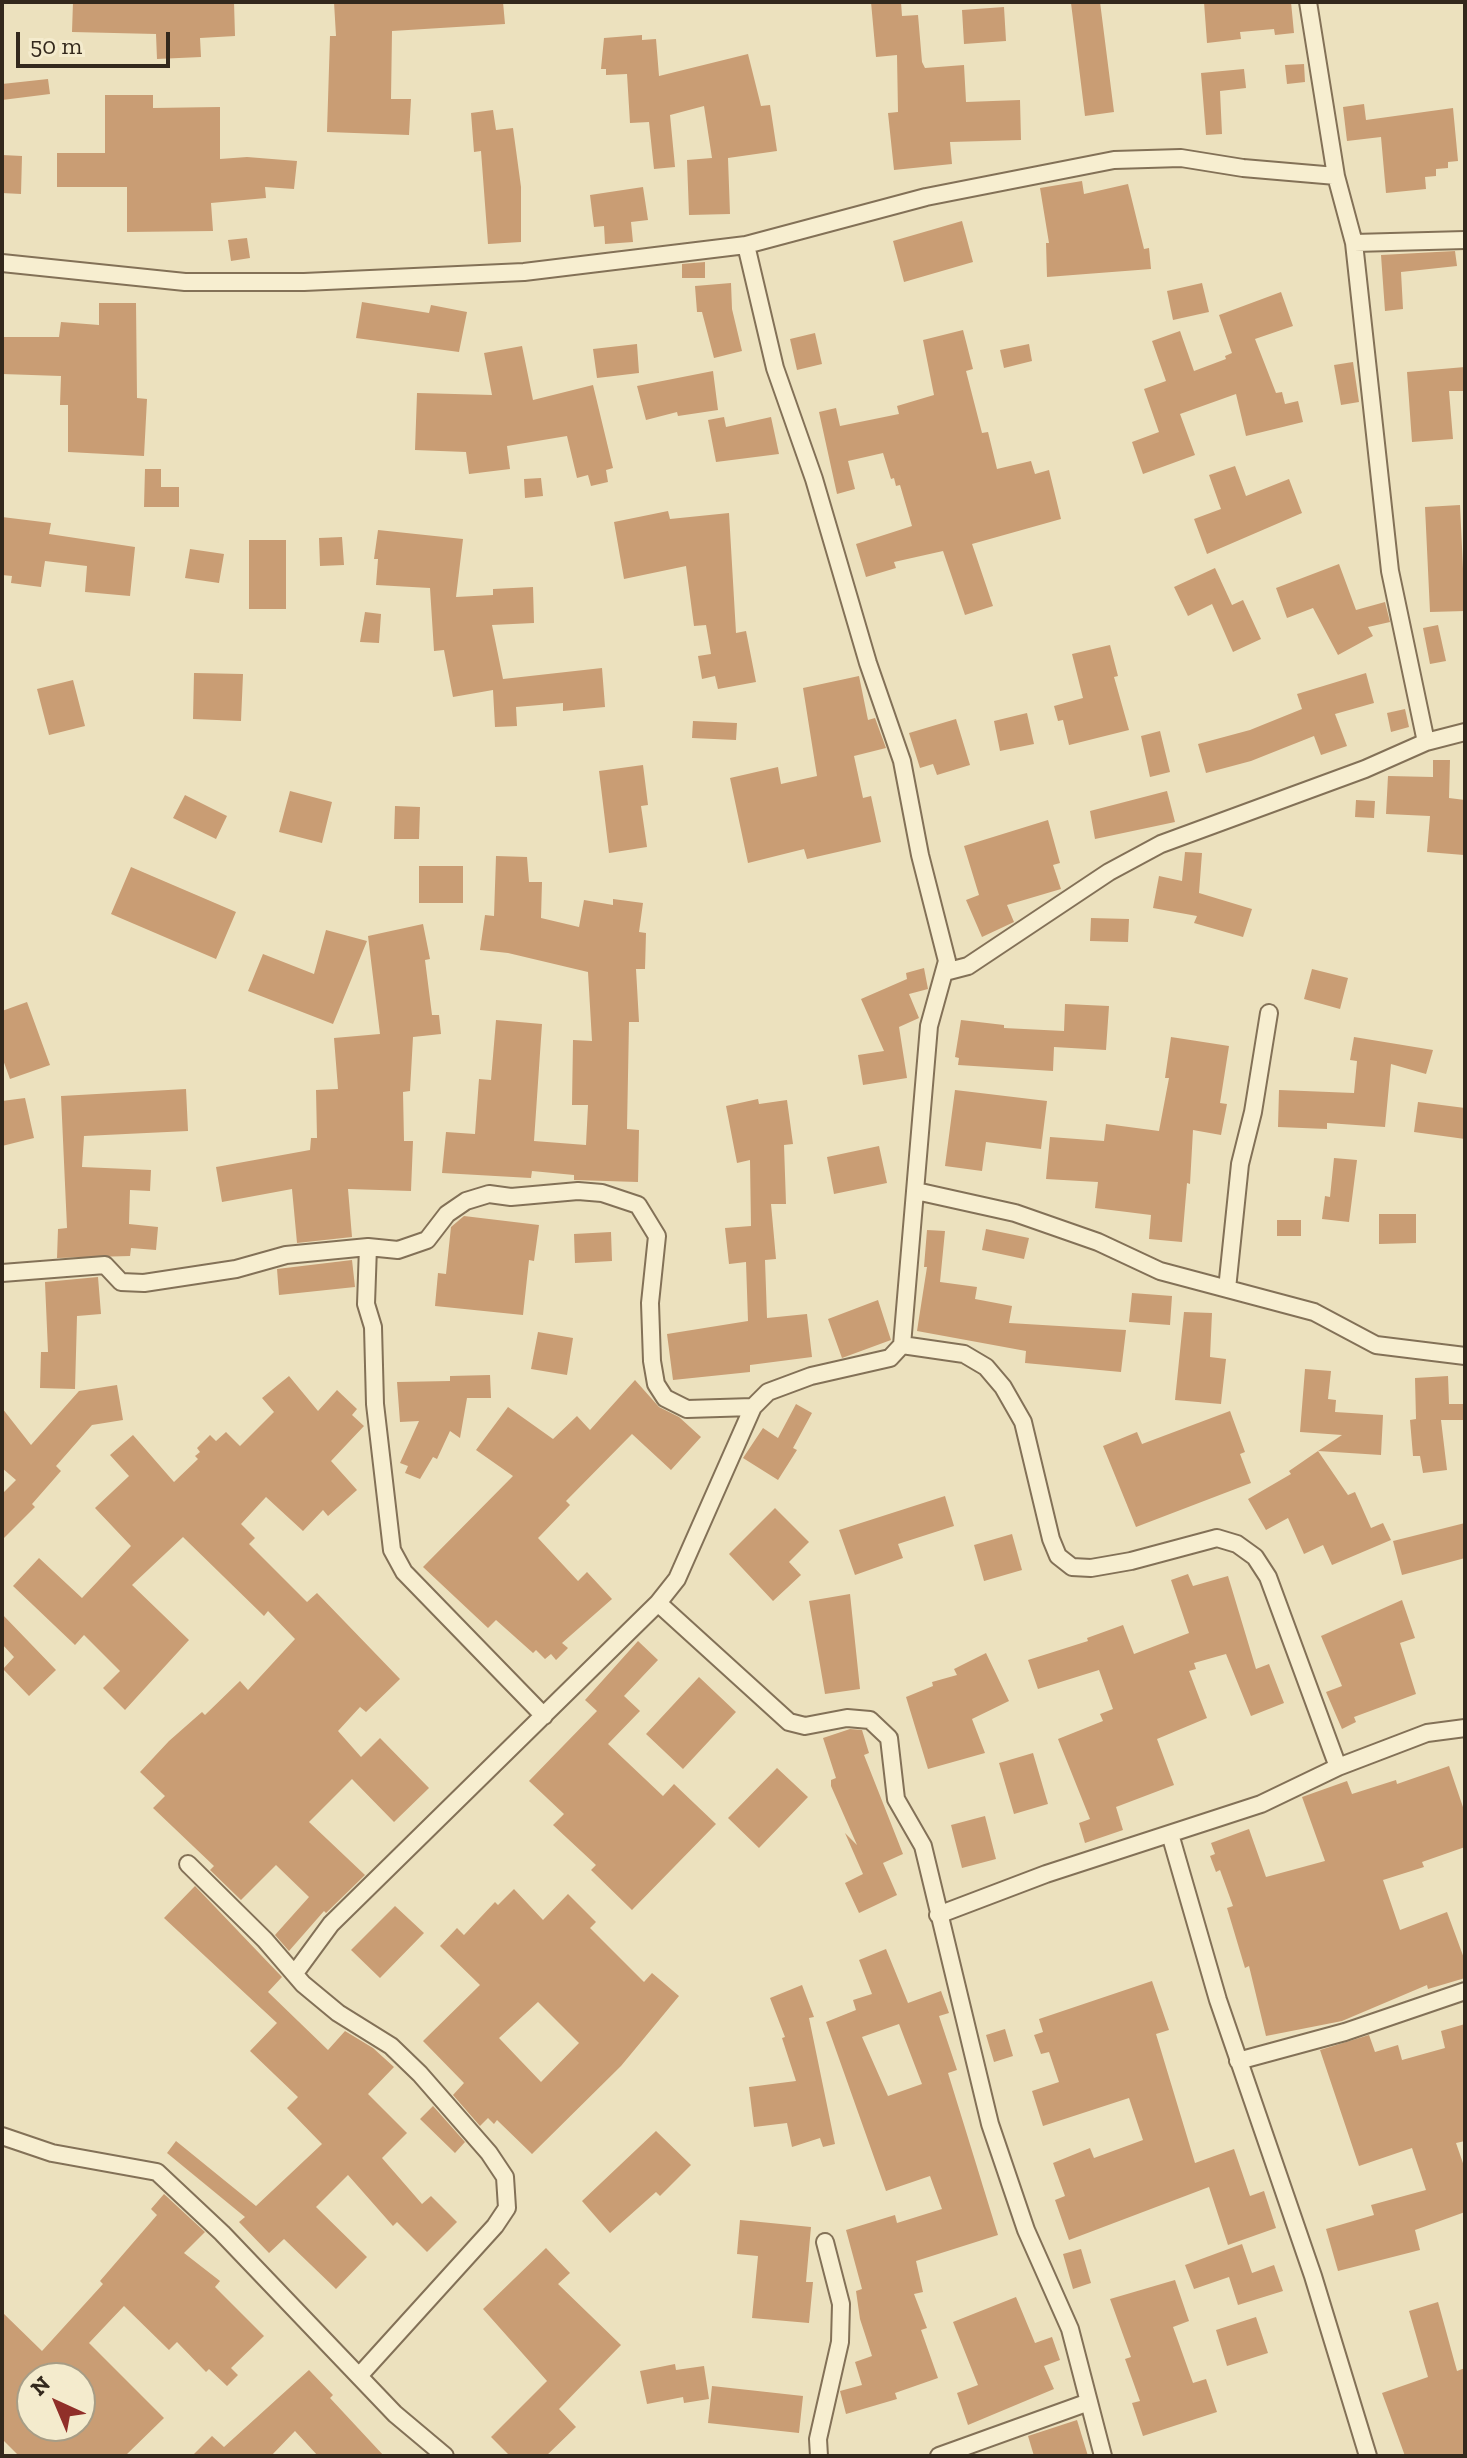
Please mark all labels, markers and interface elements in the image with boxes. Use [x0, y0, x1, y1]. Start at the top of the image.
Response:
scale bar [20, 16, 174, 66]
text: 50 m [30, 31, 82, 60]
north arrow [16, 2362, 96, 2442]
text: N [25, 2370, 56, 2401]

